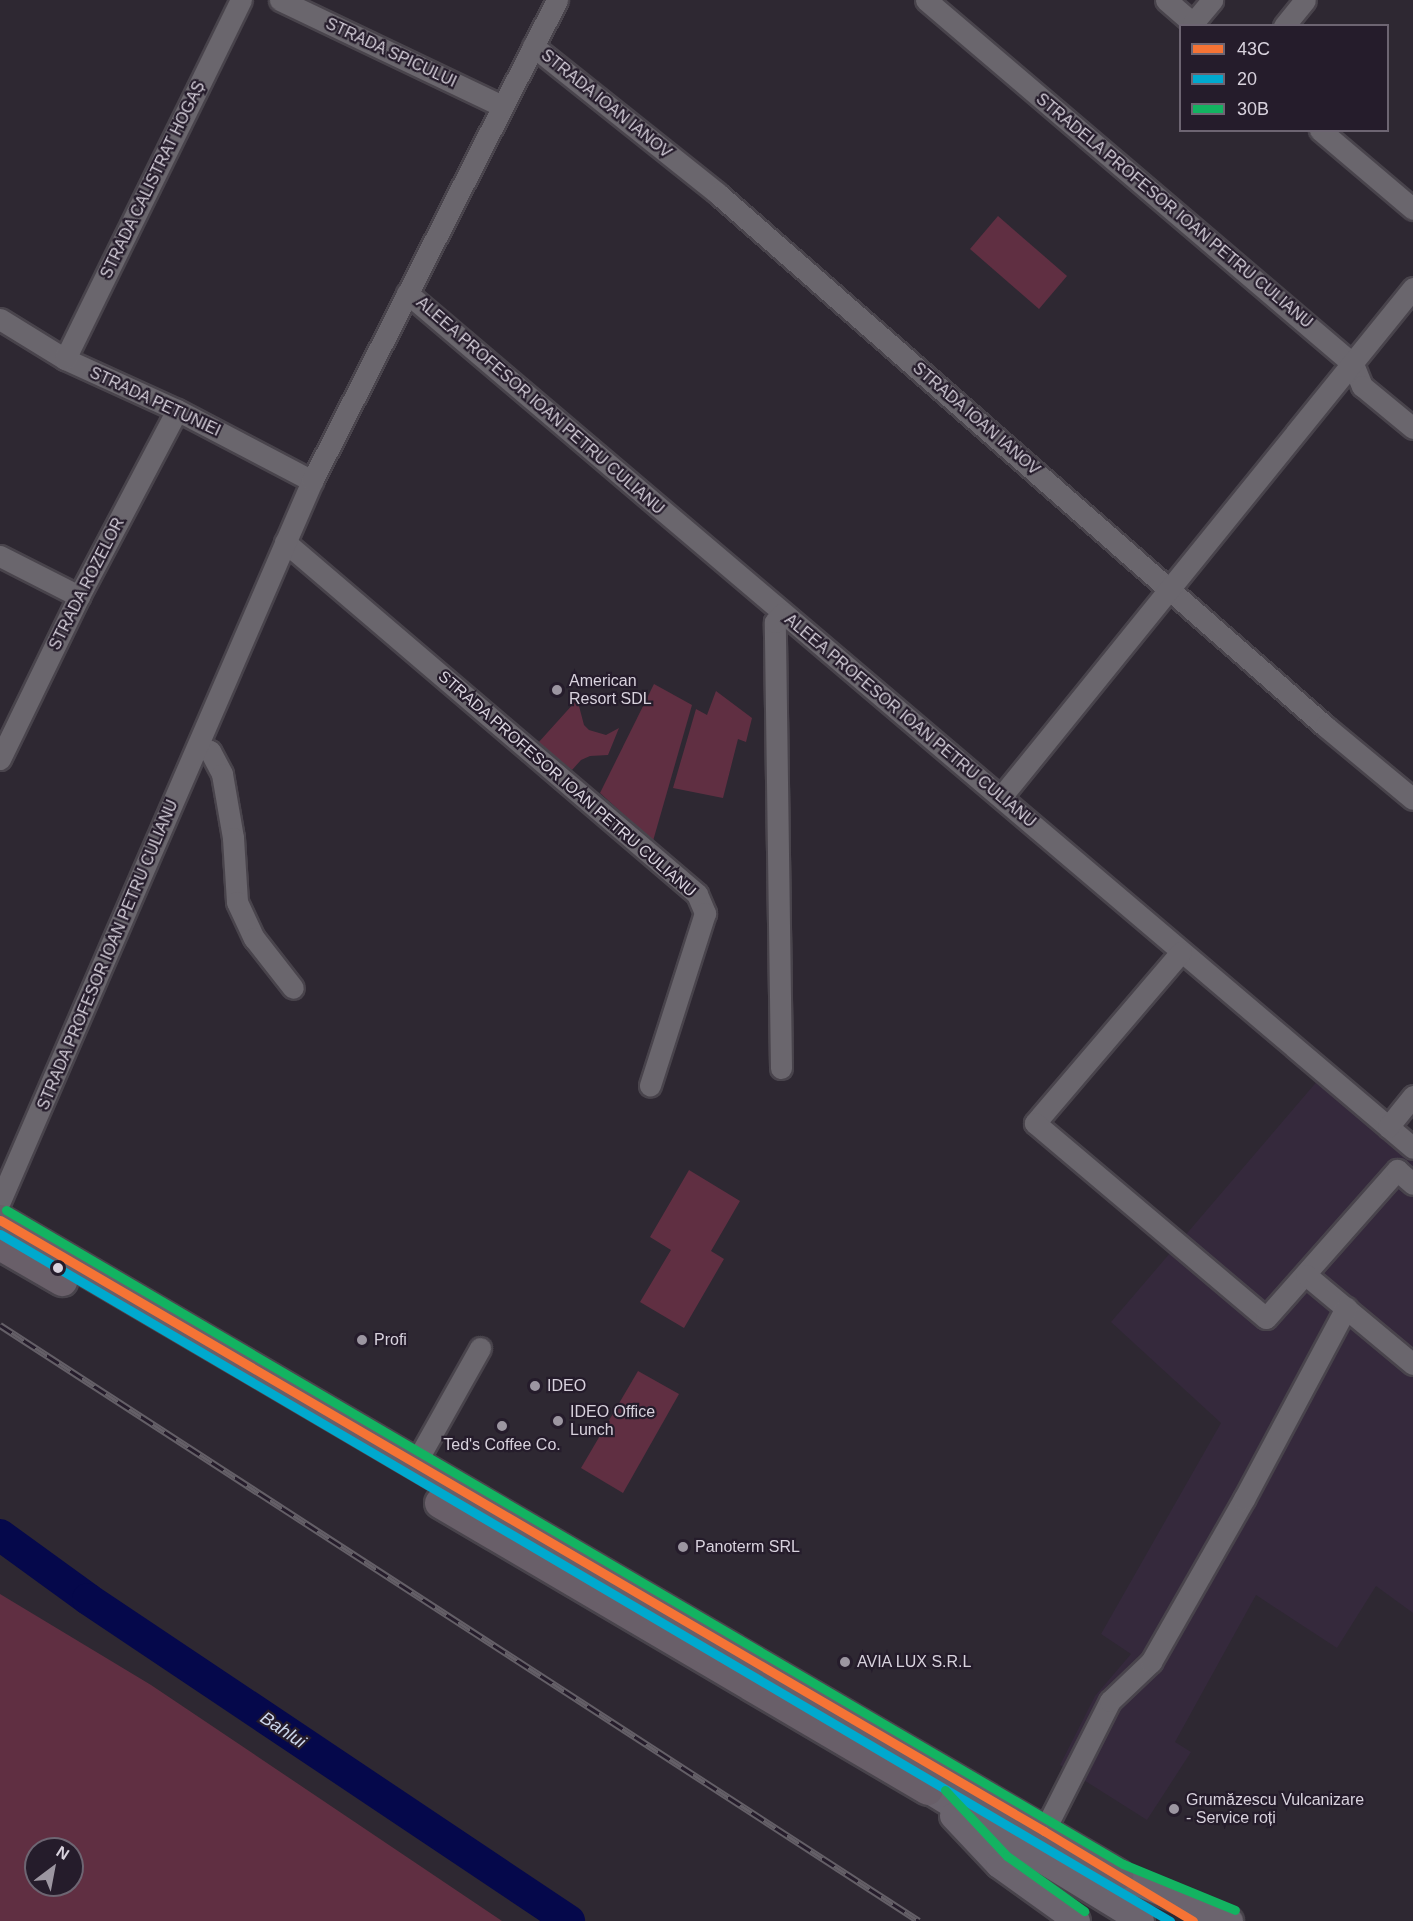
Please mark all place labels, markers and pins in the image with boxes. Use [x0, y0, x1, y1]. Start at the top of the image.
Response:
place label: American Resort SDL [569, 671, 652, 709]
marker: American Resort SDL [550, 683, 564, 697]
unlabelled marker [52, 1262, 64, 1274]
place label: Profi [374, 1330, 407, 1350]
marker: Profi [355, 1333, 369, 1347]
place label: IDEO [547, 1376, 586, 1396]
marker: IDEO [528, 1379, 542, 1393]
place label: IDEO Office Lunch [570, 1402, 655, 1440]
marker: IDEO Office Lunch [551, 1414, 565, 1428]
marker: Ted's Coffee Co. [495, 1419, 509, 1433]
place label: Ted's Coffee Co. [443, 1435, 561, 1455]
place label: Panoterm SRL [695, 1537, 800, 1557]
marker: Panoterm SRL [676, 1540, 690, 1554]
place label: AVIA LUX S.R.L [857, 1652, 972, 1672]
marker: AVIA LUX S.R.L [838, 1655, 852, 1669]
place label: Grumăzescu Vulcanizare - Service roți [1186, 1790, 1364, 1828]
marker: Grumăzescu Vulcanizare - Service roți [1167, 1802, 1181, 1816]

